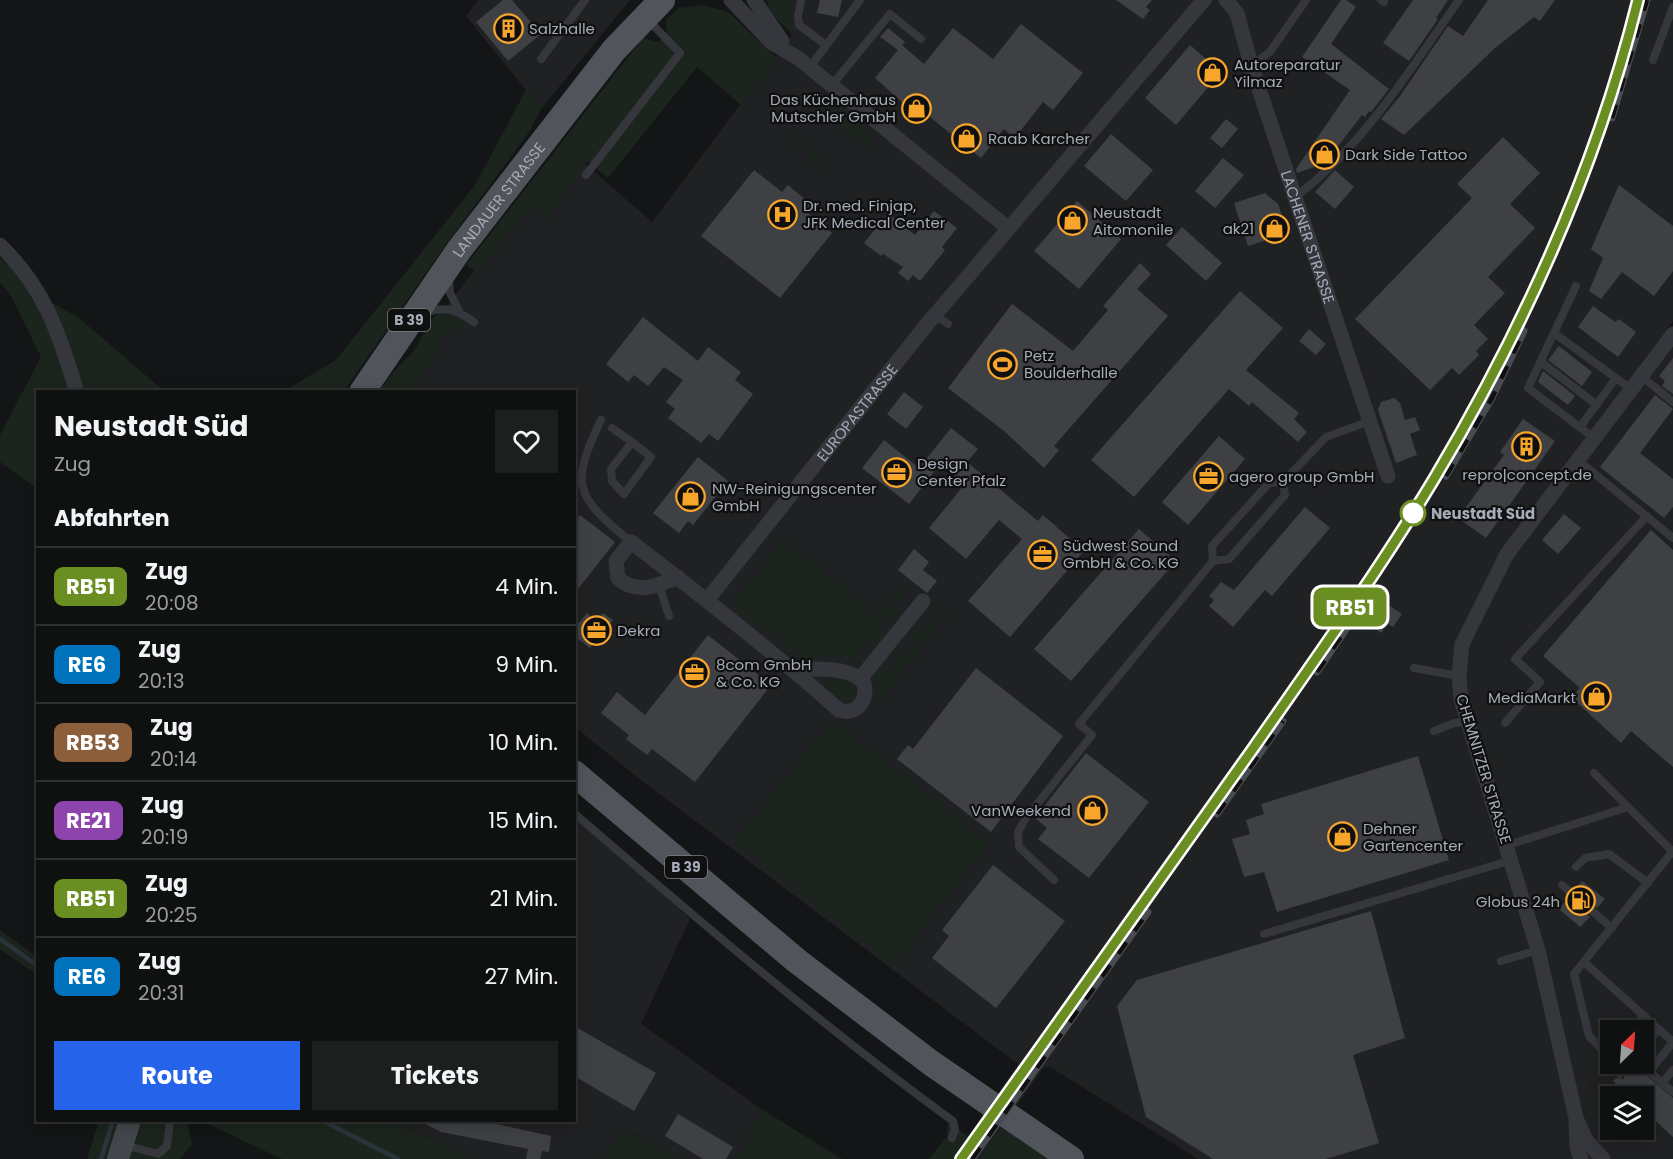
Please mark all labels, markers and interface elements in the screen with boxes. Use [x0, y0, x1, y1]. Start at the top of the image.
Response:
building icon: Salzhalle [492, 12, 524, 44]
place label: Salzhalle [529, 18, 595, 39]
place label: Autoreparatur Yilmaz [1234, 54, 1341, 92]
shop icon: Autoreparatur Yilmaz [1197, 57, 1229, 89]
place label: Das Küchenhaus Mutschler GmbH [770, 89, 896, 127]
shop icon: Das Küchenhaus Mutschler GmbH [901, 92, 933, 124]
shop icon: Raab Karcher [951, 122, 983, 154]
place label: Raab Karcher [988, 128, 1090, 149]
street label: LANDAUER STRASSE [447, 137, 550, 261]
shop icon: Dark Side Tattoo [1308, 138, 1340, 170]
place label: Dark Side Tattoo [1345, 144, 1467, 165]
street label: LACHENER STRASSE [1276, 167, 1340, 306]
place label: Dr. med. Finjap, JFK Medical Center [803, 195, 946, 233]
hospital icon: Dr. med. Finjap, JFK Medical Center [766, 198, 798, 230]
place label: Neustadt Aitomonile [1093, 202, 1173, 240]
shop icon: Neustadt Aitomonile [1056, 205, 1088, 237]
shop icon: ak21 [1259, 212, 1291, 244]
place label: ak21 [1223, 218, 1254, 239]
road number: B 39 [388, 309, 430, 331]
place label: Petz Boulderhalle [1024, 345, 1118, 383]
sports icon: Petz Boulderhalle [987, 348, 1019, 380]
street label: EUROPASTRASSE [811, 359, 902, 465]
text: Neustadt Süd [54, 407, 249, 446]
button: heart [495, 410, 558, 473]
building icon: repro|concept.de [1511, 431, 1543, 463]
text: Zug [54, 450, 91, 478]
place label: Design Center Pfalz [917, 453, 1006, 491]
office icon: Design Center Pfalz [880, 456, 912, 488]
office icon: agero group GmbH [1192, 460, 1224, 492]
place label: repro|concept.de [1462, 464, 1592, 485]
place label: agero group GmbH [1229, 466, 1375, 487]
place label: NW-Reinigungscenter GmbH [712, 478, 877, 516]
shop icon: NW-Reinigungscenter GmbH [675, 481, 707, 513]
marker: Neustadt Süd [1400, 500, 1426, 526]
text: Abfahrten [54, 503, 170, 534]
place label: Neustadt Süd [1431, 503, 1535, 524]
place label: Südwest Sound GmbH & Co. KG [1063, 535, 1179, 573]
office icon: Südwest Sound GmbH & Co. KG [1026, 538, 1058, 570]
text: Zug [145, 556, 188, 587]
text: 4 Min. [495, 571, 558, 602]
text: RB51 [66, 572, 115, 601]
line badge: RB51 [1308, 588, 1392, 626]
text: 20:08 [145, 589, 199, 617]
text: RB51 [1325, 593, 1375, 622]
office icon: Dekra [580, 614, 612, 646]
place label: Dekra [617, 620, 660, 641]
text: Zug [138, 634, 181, 665]
text: 9 Min. [495, 649, 558, 680]
text: RE6 [68, 650, 106, 679]
place label: 8com GmbH & Co. KG [716, 654, 811, 692]
office icon: 8com GmbH & Co. KG [679, 657, 711, 689]
text: 20:13 [138, 667, 185, 695]
shop icon: MediaMarkt [1581, 681, 1613, 713]
place label: MediaMarkt [1488, 687, 1576, 708]
street label: CHEMNITZER STRASSE [1451, 692, 1517, 846]
text: Zug [150, 712, 193, 743]
text: 10 Min. [488, 727, 558, 758]
text: RB53 [66, 728, 120, 757]
text: 20:14 [150, 745, 197, 773]
text: Zug [141, 790, 184, 821]
shop icon: VanWeekend [1076, 794, 1108, 826]
place label: VanWeekend [971, 800, 1071, 821]
text: 15 Min. [488, 805, 558, 836]
text: RE21 [66, 806, 111, 835]
place label: Dehner Gartencenter [1363, 818, 1464, 856]
shop icon: Dehner Gartencenter [1326, 821, 1358, 853]
text: 20:19 [141, 823, 188, 851]
road number: B 39 [665, 856, 707, 878]
text: Zug [145, 868, 188, 899]
text: 21 Min. [489, 883, 558, 914]
text: RB51 [66, 884, 115, 913]
fuel station icon: Globus 24h [1565, 885, 1597, 917]
place label: Globus 24h [1476, 891, 1560, 912]
text: 20:25 [145, 901, 197, 929]
text: Zug [138, 946, 181, 977]
text: 27 Min. [484, 961, 558, 992]
text: RE6 [68, 962, 106, 991]
text: 20:31 [138, 979, 185, 1007]
north arrow [1600, 1020, 1654, 1074]
map controls [1600, 1020, 1654, 1140]
button: Route [54, 1041, 300, 1110]
button: Tickets [312, 1041, 558, 1110]
button: layers [1600, 1086, 1654, 1140]

